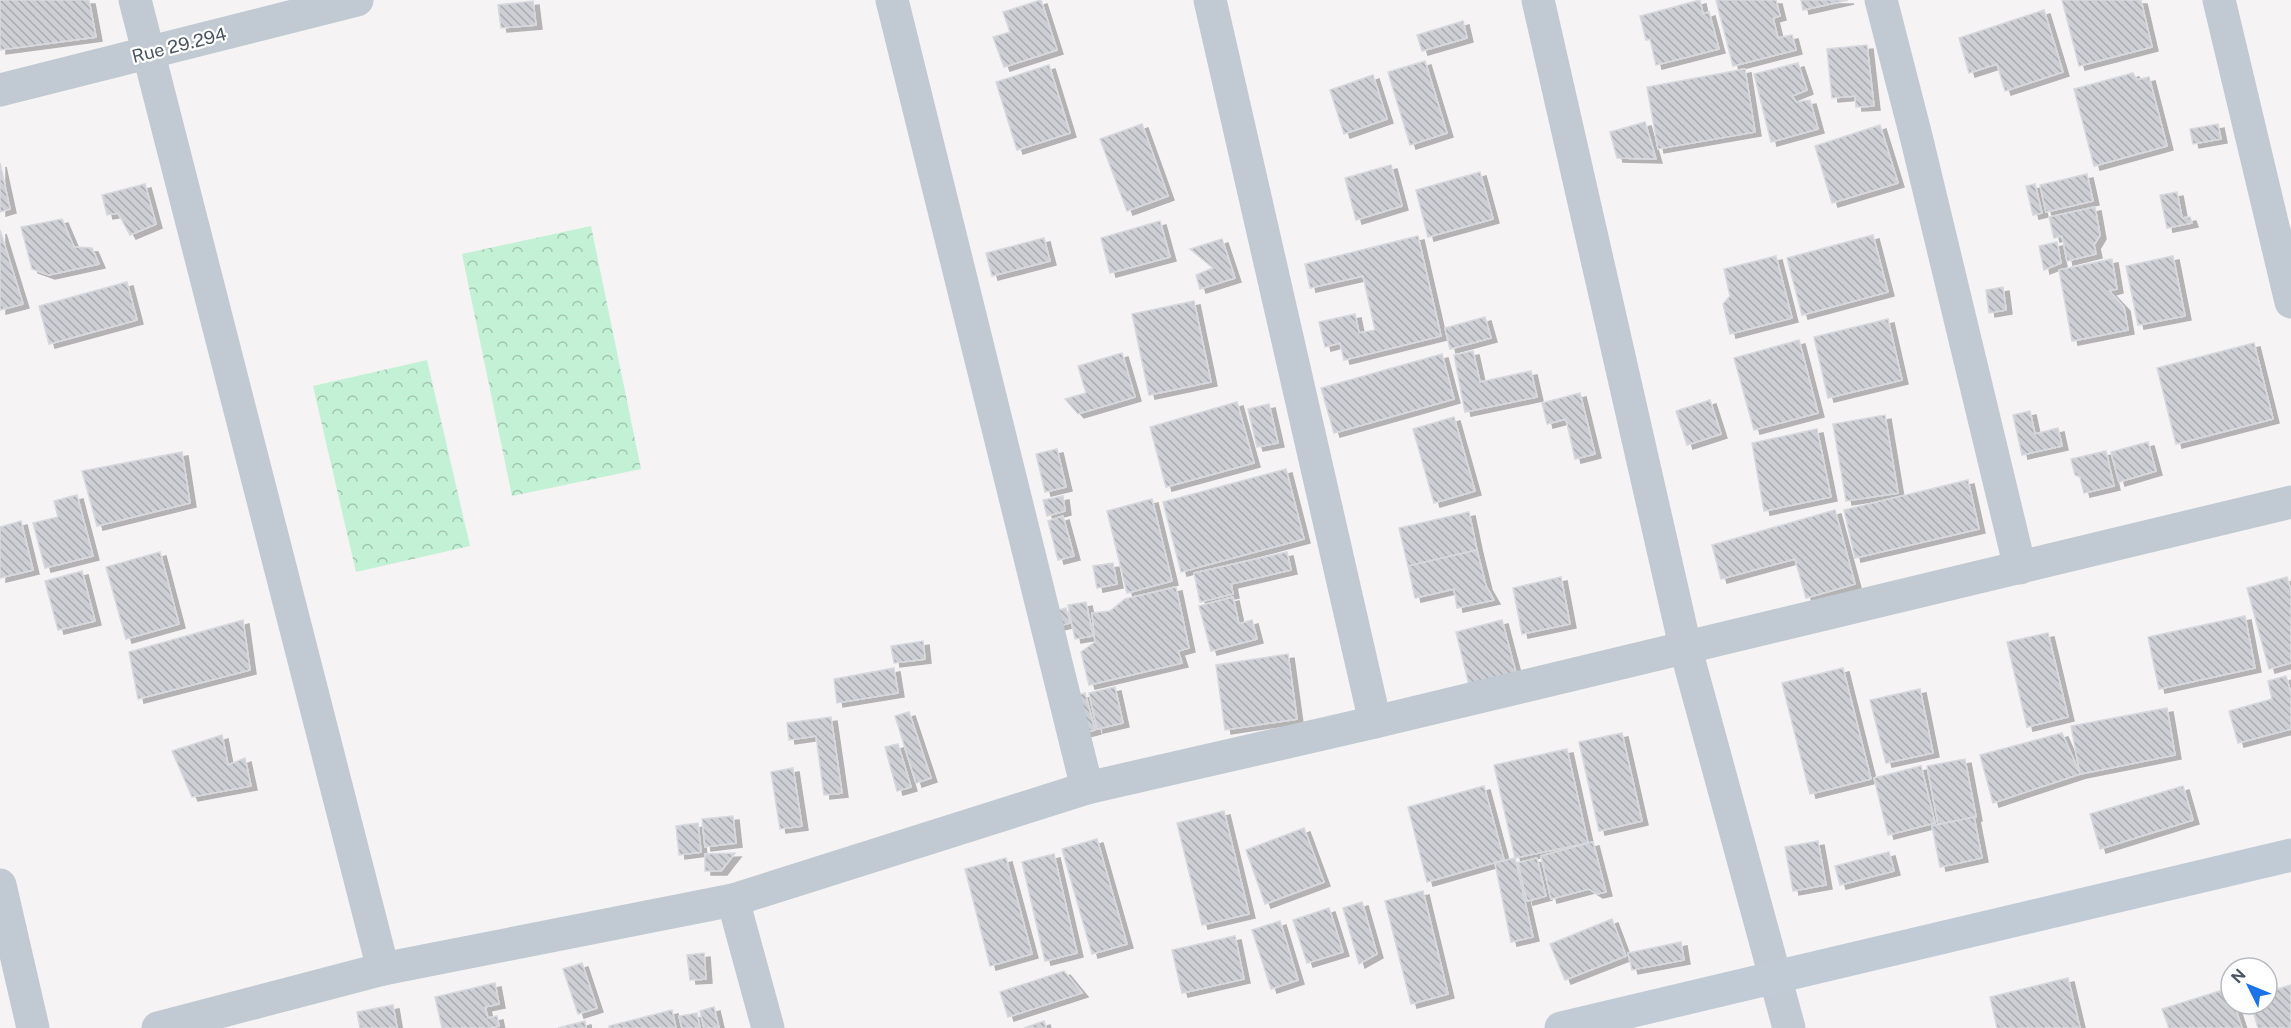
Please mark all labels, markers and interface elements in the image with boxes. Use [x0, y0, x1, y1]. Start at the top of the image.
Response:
street label: Rue 29.294 [130, 23, 228, 67]
north arrow [2219, 956, 2279, 1016]
text: N [2227, 965, 2250, 987]

